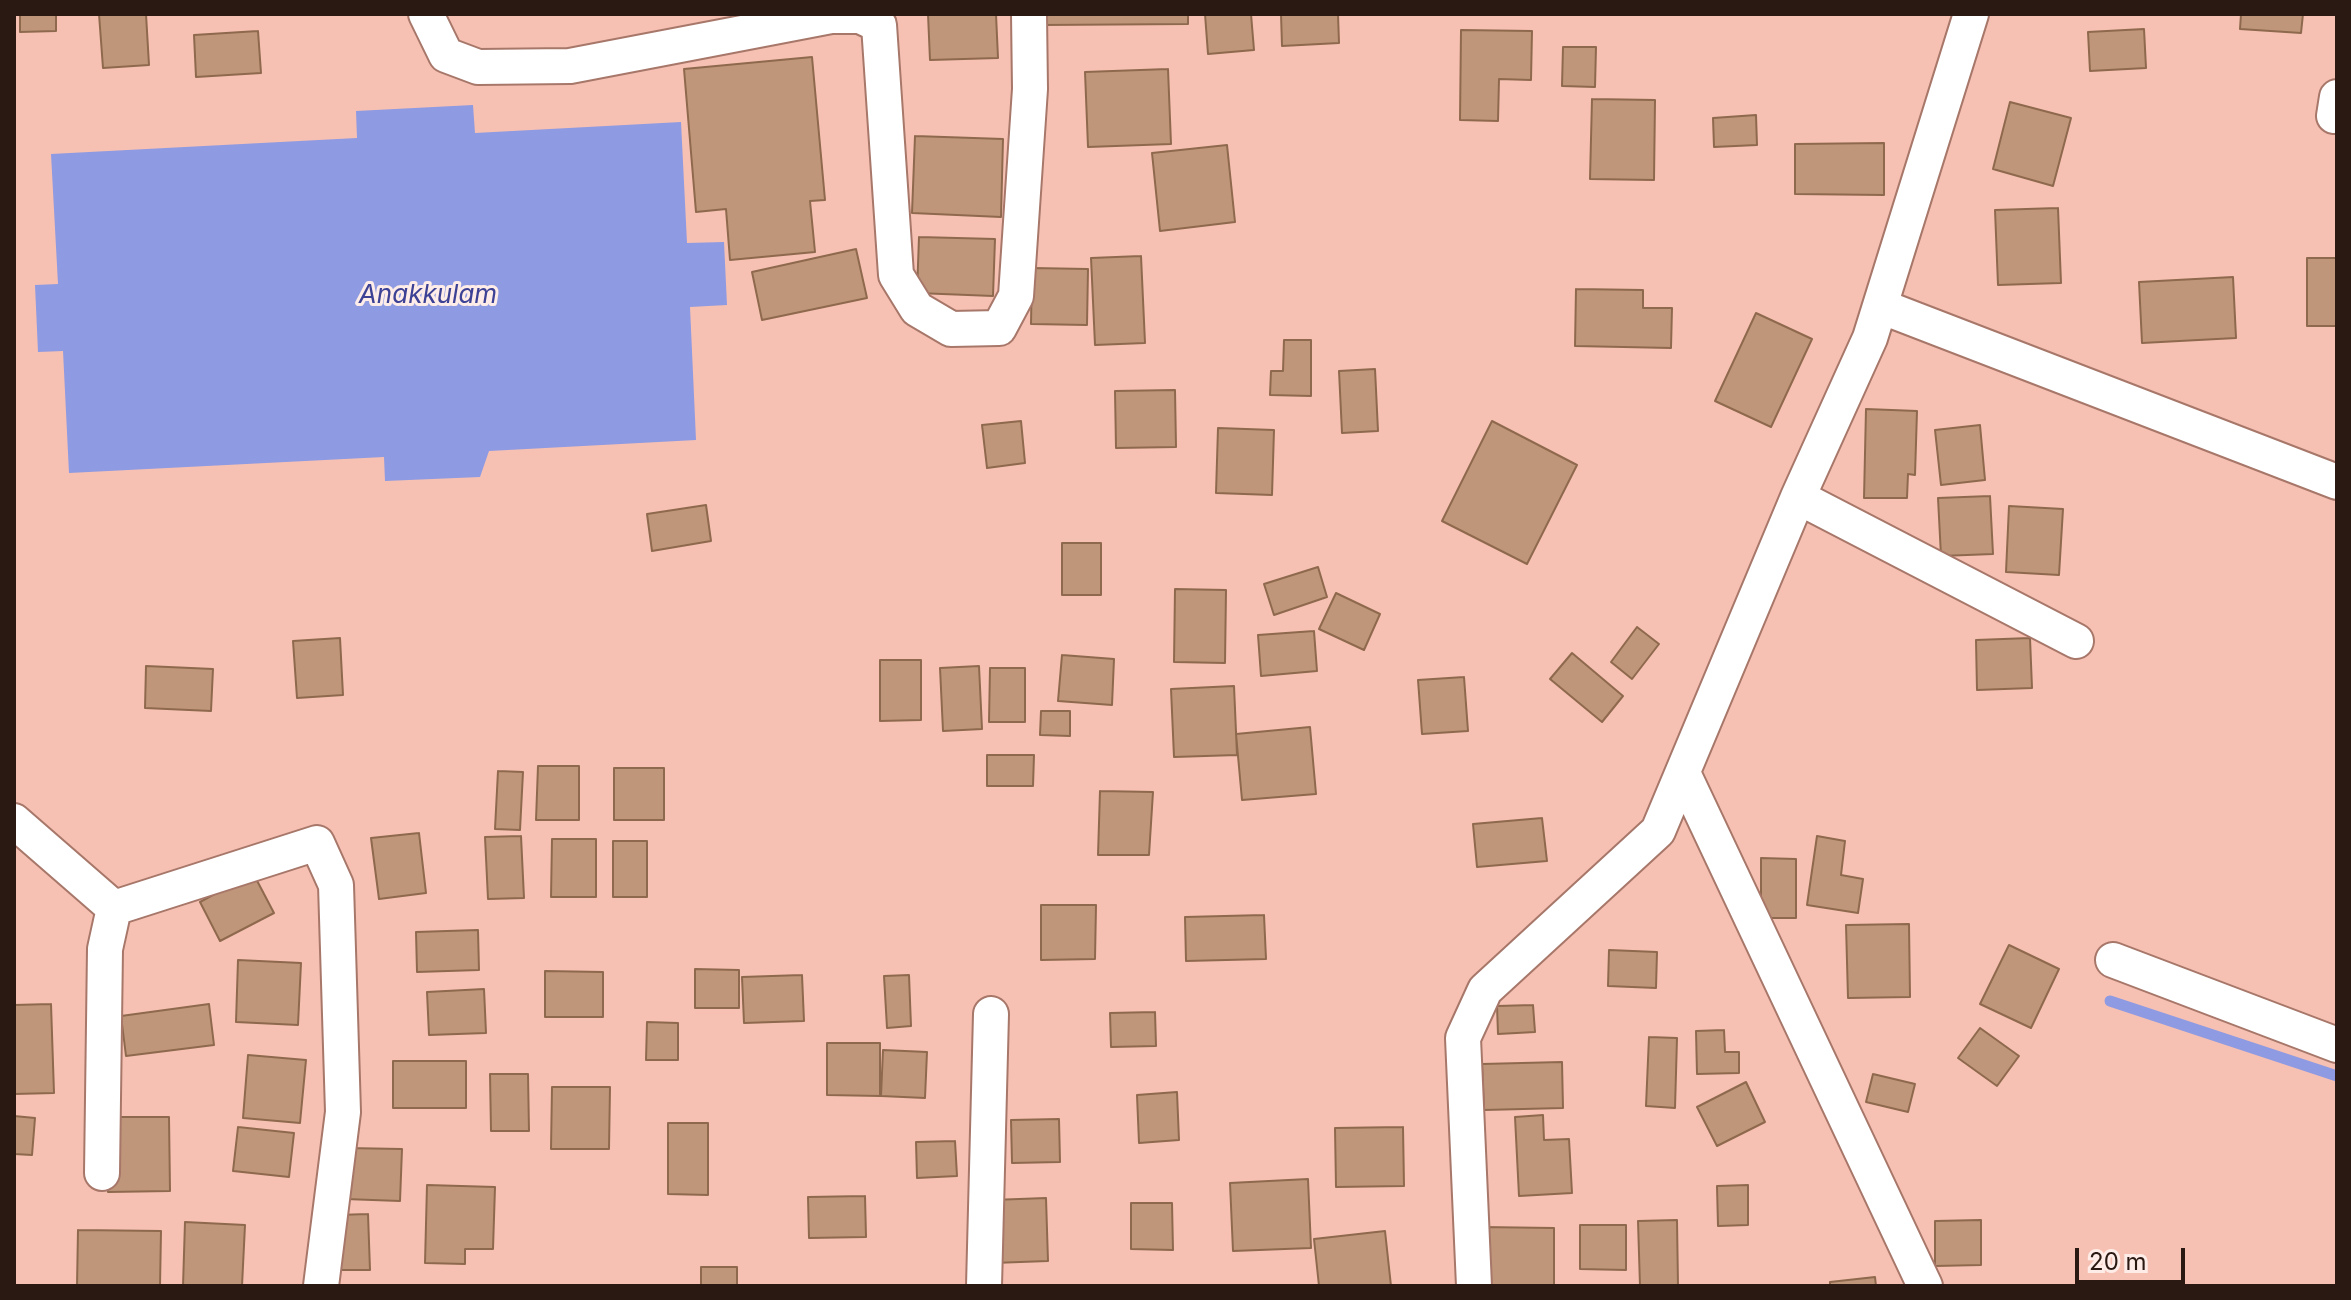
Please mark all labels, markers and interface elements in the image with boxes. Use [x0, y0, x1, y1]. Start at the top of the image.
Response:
water label: Anakkulam [359, 279, 497, 311]
scale bar [2079, 1232, 2189, 1282]
text: 20 m [2089, 1247, 2147, 1276]

